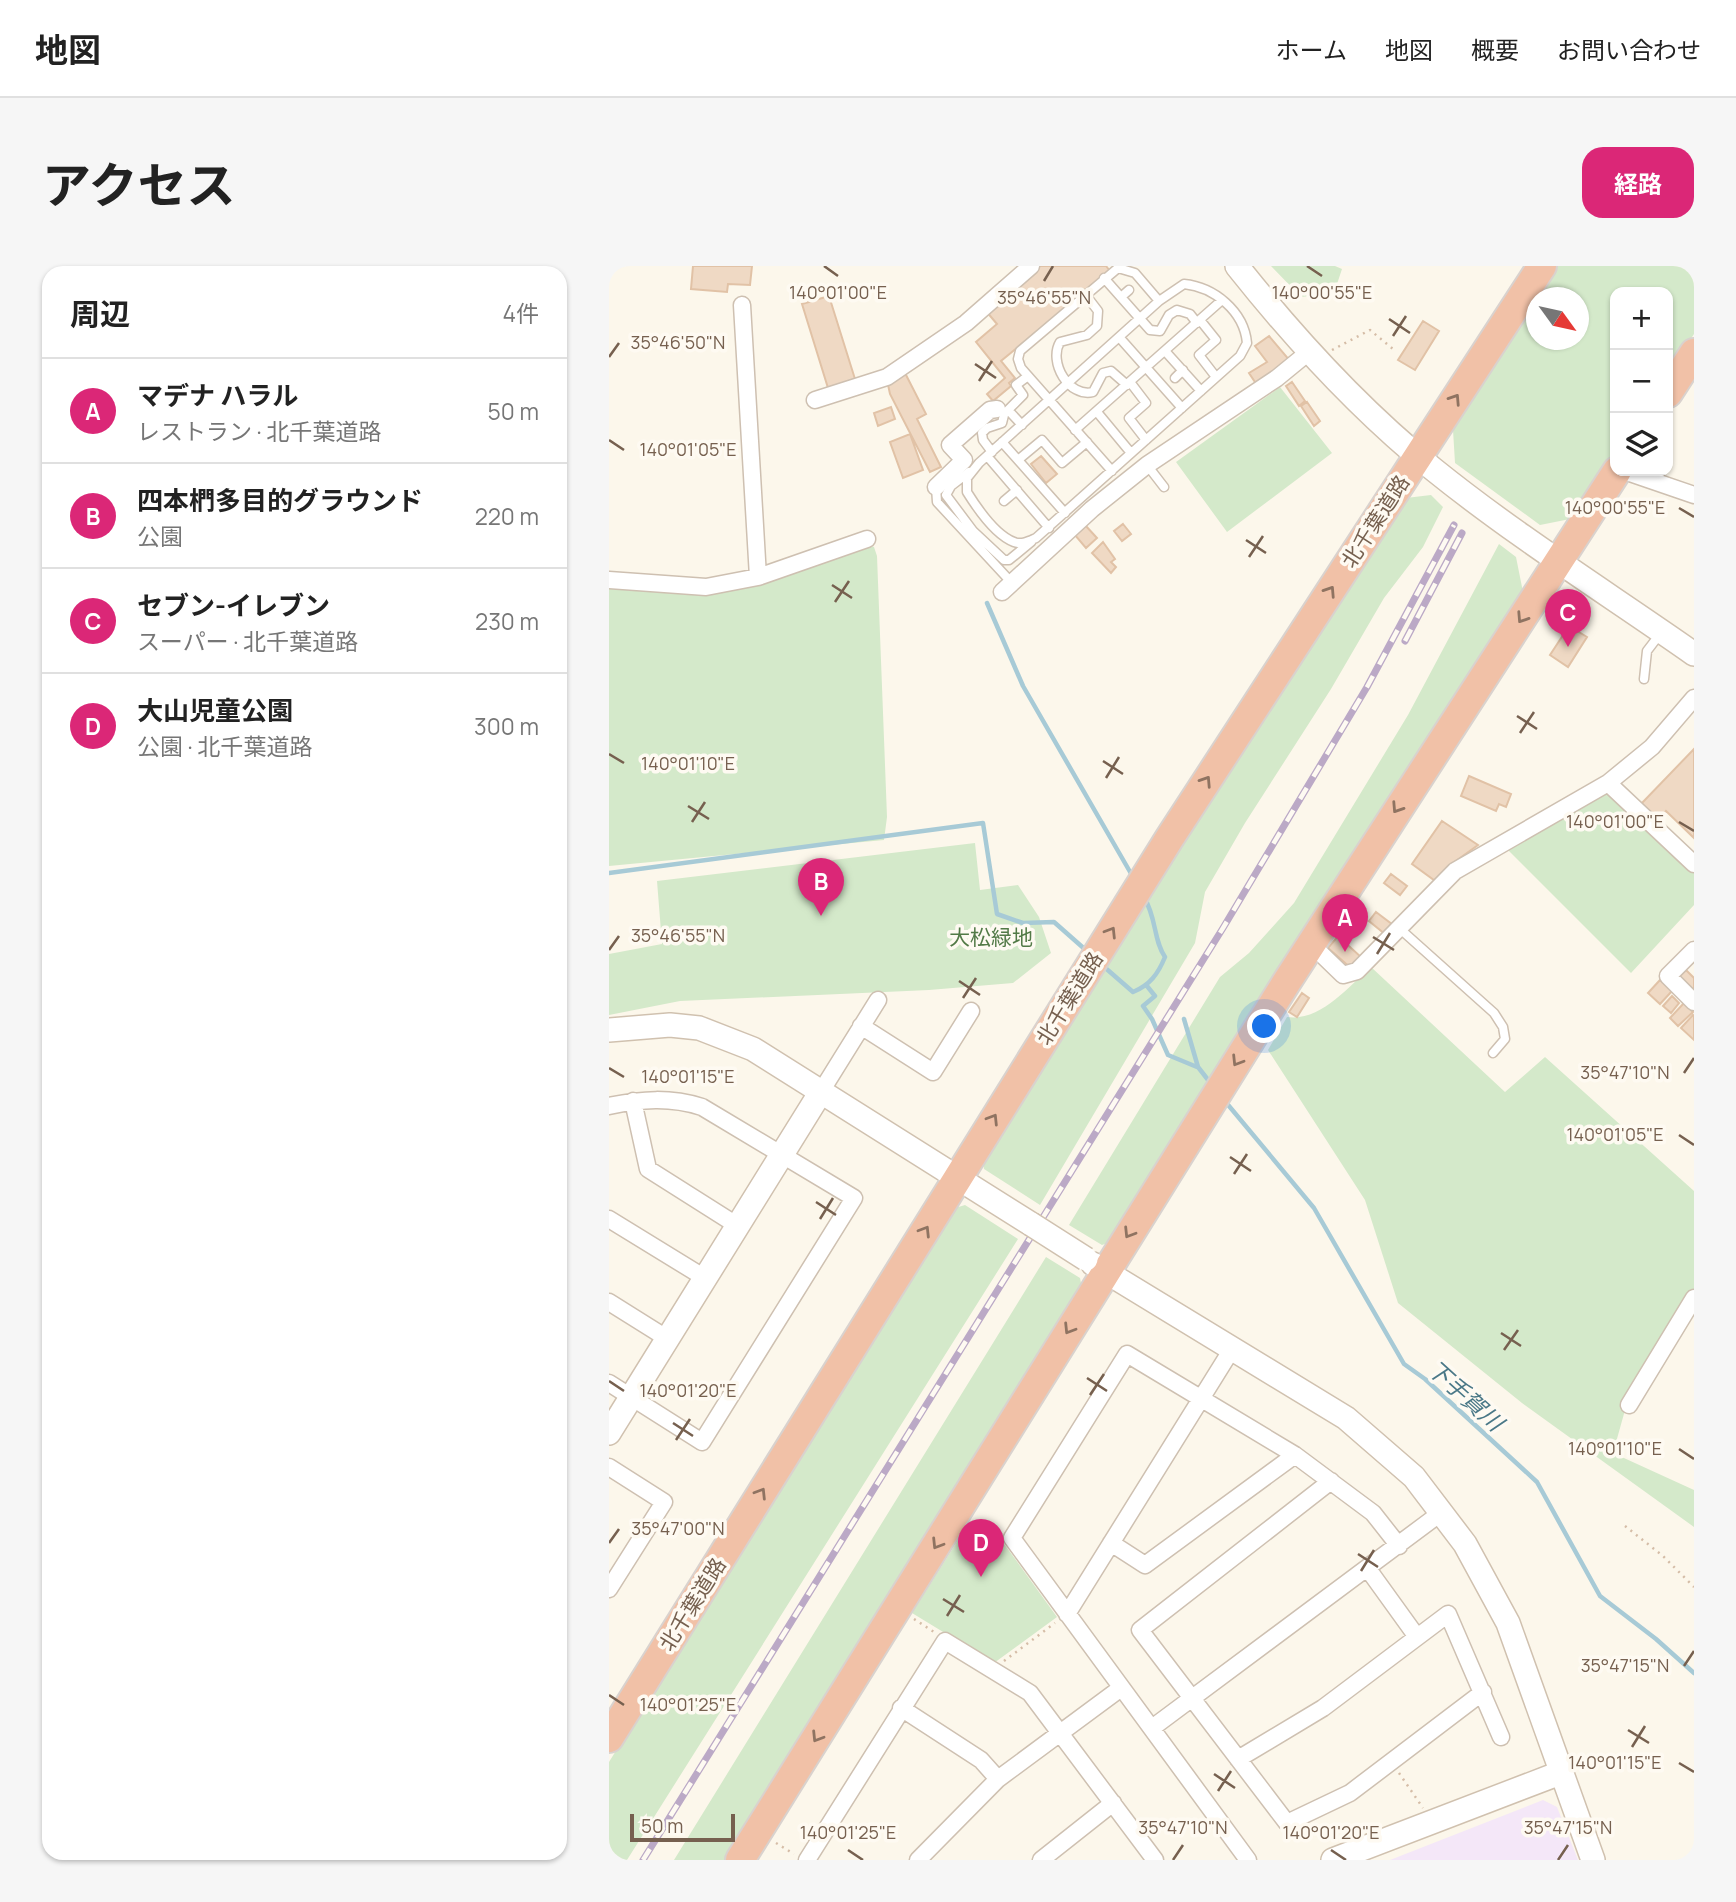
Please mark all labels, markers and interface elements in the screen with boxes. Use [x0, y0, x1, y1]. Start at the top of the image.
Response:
text: 地図 [35, 27, 101, 72]
text: ホーム [1276, 33, 1347, 66]
text: 地図 [1385, 33, 1433, 66]
text: 概要 [1471, 33, 1519, 66]
text: お問い合わせ [1557, 33, 1701, 66]
button: 経路 [1582, 147, 1694, 218]
text: アクセス [42, 151, 236, 218]
text: 140°01'00"E [789, 280, 887, 304]
text: 140°00'55"E [1272, 280, 1372, 304]
text: 35°46'55"N [997, 285, 1091, 309]
north arrow [1526, 287, 1589, 350]
map controls [1610, 287, 1673, 476]
button: + [1610, 287, 1673, 350]
text: 周辺 [70, 293, 130, 334]
text: 4件 [502, 297, 539, 329]
text: 35°46'50"N [631, 330, 725, 354]
button: − [1610, 350, 1673, 413]
text: マデナ ハラル [137, 377, 298, 413]
one-way arrow [1447, 394, 1460, 407]
text: A [85, 395, 101, 427]
text: 50 m [488, 395, 539, 427]
button: layers [1610, 413, 1673, 476]
text: レストラン · 北千葉道路 [137, 415, 381, 447]
text: 140°01'05"E [639, 437, 737, 461]
street label: 北千葉道路 [1335, 469, 1415, 573]
text: 四本椚多目的グラウンド [137, 482, 423, 518]
text: 140°00'55"E [1565, 495, 1665, 519]
text: B [86, 500, 100, 532]
text: 220 m [475, 500, 539, 532]
text: 公園 [137, 520, 183, 552]
one-way arrow [1322, 585, 1335, 598]
text: セブン-イレブン [137, 587, 330, 623]
pin: C [1545, 589, 1591, 647]
text: C [85, 605, 102, 637]
text: 230 m [475, 605, 539, 637]
one-way arrow [1517, 610, 1530, 623]
text: スーパー · 北千葉道路 [137, 625, 358, 657]
text: 大山児童公園 [137, 692, 293, 728]
text: D [85, 710, 101, 742]
text: 300 m [474, 710, 539, 742]
text: 公園 · 北千葉道路 [137, 730, 312, 762]
text: 140°01'10"E [641, 751, 735, 775]
one-way arrow [1198, 776, 1211, 789]
one-way arrow [1393, 801, 1406, 814]
text: 140°01'00"E [1566, 809, 1664, 833]
pin: B [798, 858, 844, 916]
pin: A [1322, 894, 1368, 952]
text: 35°46'55"N [631, 923, 725, 947]
park label: 大松緑地 [949, 923, 1033, 951]
one-way arrow [1103, 926, 1116, 939]
street label: 北千葉道路 [1029, 946, 1109, 1050]
your location [1247, 1009, 1281, 1043]
one-way arrow [1232, 1053, 1245, 1066]
text: 35°47'10"N [1580, 1060, 1670, 1084]
text: 140°01'15"E [641, 1064, 735, 1088]
one-way arrow [985, 1114, 998, 1127]
text: 140°01'05"E [1566, 1122, 1664, 1146]
one-way arrow [1125, 1225, 1138, 1238]
one-way arrow [916, 1226, 929, 1239]
one-way arrow [1065, 1322, 1078, 1335]
water label: 下手賀川 [1421, 1352, 1513, 1440]
text: 140°01'20"E [639, 1378, 737, 1402]
text: 140°01'10"E [1568, 1436, 1662, 1460]
one-way arrow [753, 1488, 766, 1501]
text: 35°47'00"N [631, 1516, 725, 1540]
pin: D [958, 1519, 1004, 1577]
one-way arrow [932, 1536, 945, 1549]
street label: 北千葉道路 [652, 1552, 732, 1656]
text: 35°47'15"N [1581, 1653, 1669, 1677]
text: 140°01'25"E [640, 1692, 736, 1716]
one-way arrow [812, 1729, 825, 1742]
text: 140°01'15"E [1568, 1750, 1662, 1774]
scale bar [630, 1811, 735, 1843]
text: 50 m [641, 1813, 683, 1839]
text: 35°47'10"N [1138, 1815, 1228, 1839]
text: 35°47'15"N [1524, 1815, 1612, 1839]
text: 140°01'25"E [800, 1820, 896, 1844]
text: 140°01'20"E [1282, 1820, 1380, 1844]

